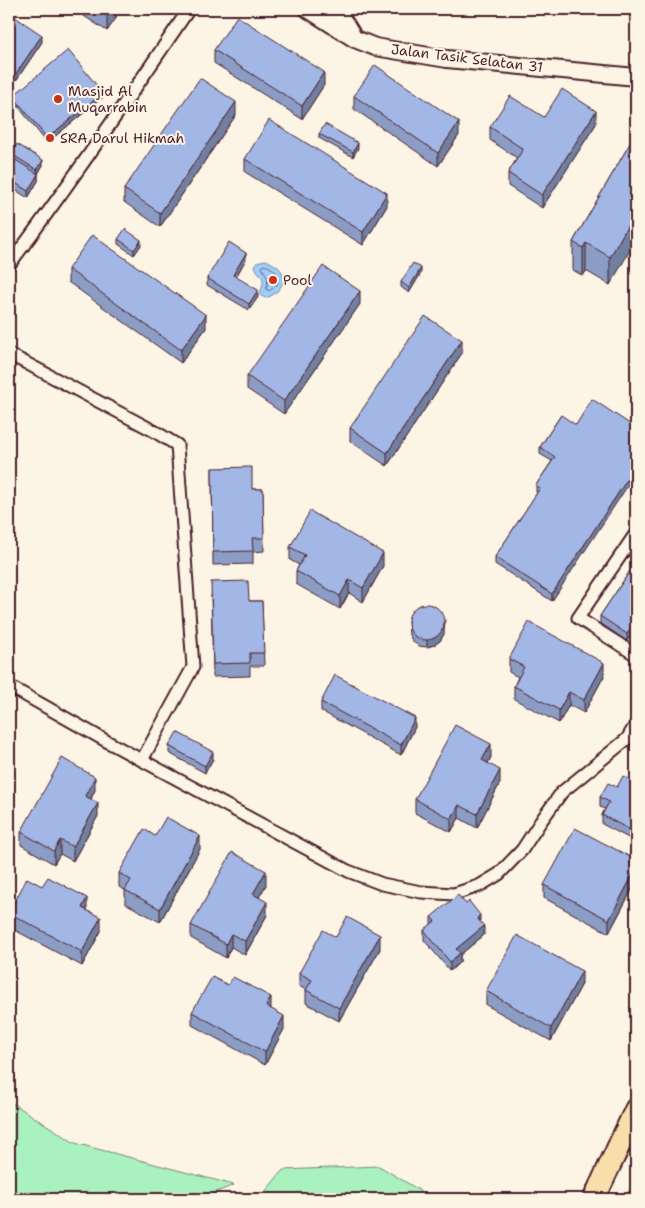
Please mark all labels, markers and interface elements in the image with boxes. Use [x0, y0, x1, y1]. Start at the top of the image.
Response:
street label: Jalan Tasik Selatan 31 [390, 40, 544, 76]
place label: Masjid Al Muqarrabin [68, 82, 147, 116]
marker: Masjid Al Muqarrabin [52, 93, 64, 105]
place label: SRA Darul Hikmah [60, 129, 184, 147]
marker: SRA Darul Hikmah [44, 132, 56, 144]
place label: Pool [283, 271, 313, 289]
marker: Pool [267, 274, 279, 286]

